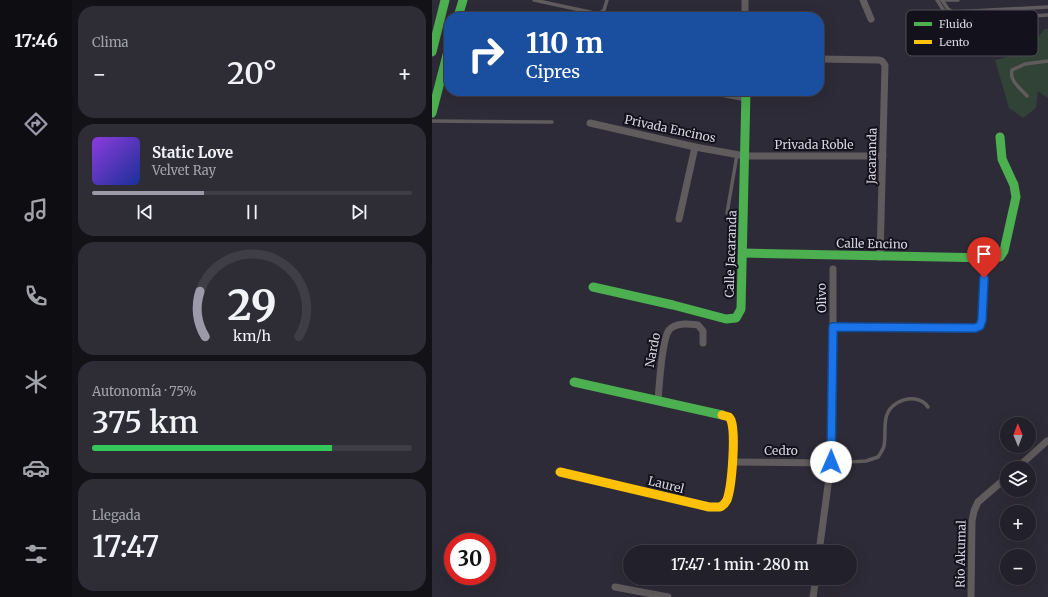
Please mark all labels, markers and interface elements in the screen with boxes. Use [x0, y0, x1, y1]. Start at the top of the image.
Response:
legend [906, 10, 1038, 56]
text: Fluido [939, 17, 973, 31]
text: 110 m [526, 25, 603, 61]
icon: right [460, 28, 512, 80]
text: 17:46 [14, 29, 58, 52]
text: Clima [92, 34, 129, 51]
text: Lento [939, 35, 970, 49]
text: 20° [227, 54, 277, 92]
text: − [92, 60, 107, 88]
text: + [397, 60, 412, 88]
text: Cipres [526, 60, 580, 83]
icon: directions [22, 110, 50, 138]
street label: Privada Encinos [623, 112, 717, 146]
street label: Jacaranda [863, 127, 880, 185]
street label: Privada Roble [775, 137, 853, 152]
text: Static Love [152, 143, 233, 162]
text: Velvet Ray [152, 162, 216, 179]
icon: music [22, 196, 50, 224]
icon: previous [134, 201, 156, 223]
icon: pause [241, 201, 263, 223]
icon: next [348, 201, 370, 223]
street label: Calle Jacaranda [721, 209, 740, 298]
street label: Calle Encino [836, 235, 908, 252]
pin [967, 237, 1001, 278]
icon: arrive [973, 243, 995, 265]
text: 29 [227, 278, 277, 330]
icon: phone [22, 282, 50, 310]
street label: Olivo [814, 283, 829, 313]
text: km/h [233, 326, 271, 344]
street label: Nardo [642, 331, 663, 368]
icon: climate [22, 368, 50, 396]
text: Autonomía · 75% [92, 383, 197, 400]
text: 375 km [92, 403, 198, 441]
north arrow [1000, 417, 1036, 453]
map controls [1000, 417, 1036, 585]
position arrow [810, 441, 852, 483]
street label: Cedro [764, 443, 798, 458]
icon: car [22, 454, 50, 482]
button: layers [1000, 461, 1036, 497]
street label: Laurel [647, 473, 686, 496]
button: + [1000, 505, 1036, 541]
text: Llegada [92, 507, 141, 524]
street label: Rio Akumal [952, 520, 969, 588]
text: 17:47 [92, 527, 159, 565]
speed limit sign: 30 [444, 533, 496, 585]
icon: filters [22, 540, 50, 568]
button: − [1000, 549, 1036, 585]
text: 17:47 · 1 min · 280 m [671, 555, 809, 574]

